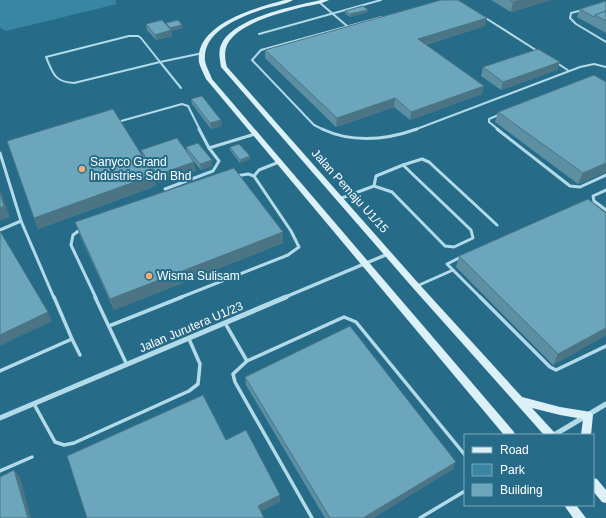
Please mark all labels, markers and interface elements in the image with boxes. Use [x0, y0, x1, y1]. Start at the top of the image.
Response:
street label: Jalan Pemaju U1/15 [309, 146, 392, 236]
place label: Sanyco Grand Industries Sdn Bhd [90, 155, 191, 183]
marker: Sanyco Grand Industries Sdn Bhd [77, 164, 87, 174]
place label: Wisma Sulisam [157, 269, 240, 283]
marker: Wisma Sulisam [144, 271, 154, 281]
street label: Jalan Jurutera U1/23 [137, 299, 245, 355]
legend [464, 434, 594, 506]
text: Road [500, 443, 529, 457]
text: Park [500, 463, 526, 477]
text: Building [500, 483, 543, 497]

